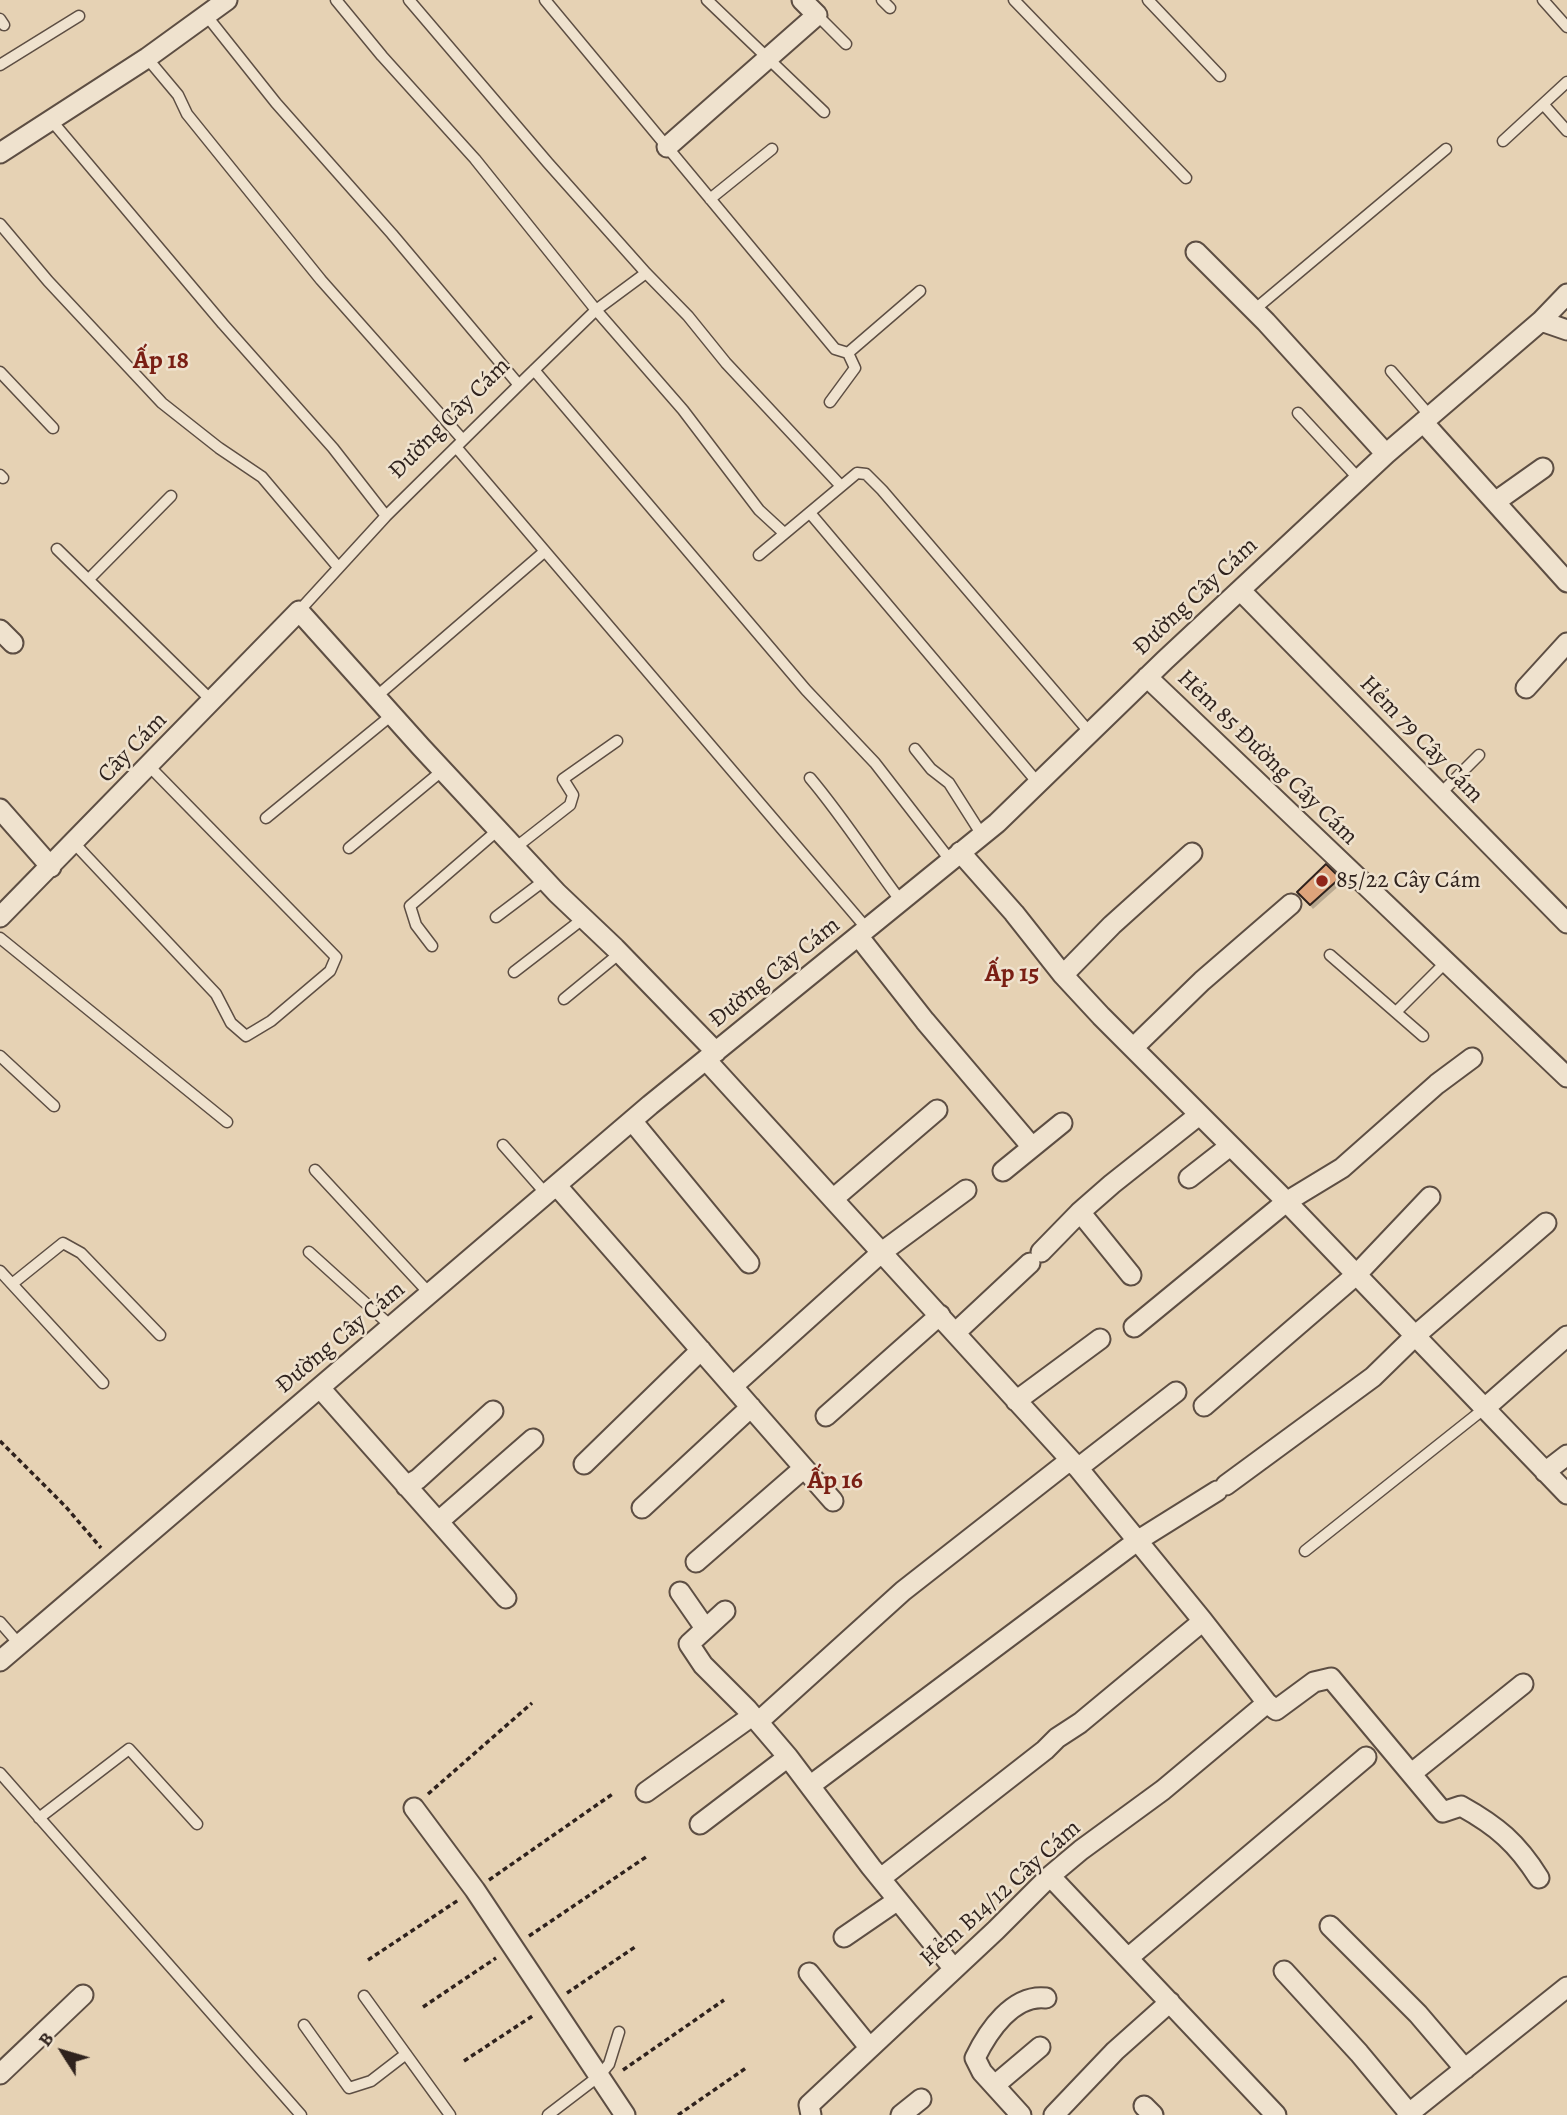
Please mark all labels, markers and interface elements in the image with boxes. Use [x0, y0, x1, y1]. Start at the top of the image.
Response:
district label: Ấp 18 [133, 346, 189, 378]
street label: Đường Cây Cám [383, 352, 517, 486]
street label: Đường Cây Cám [1128, 532, 1264, 662]
street label: Hẻm 85 Đường Cây Cám [1171, 664, 1363, 852]
street label: Hẻm 79 Cây Cám [1353, 670, 1489, 810]
street label: Cây Cám [92, 707, 174, 789]
place label: 85/22 Cây Cám [1336, 867, 1481, 895]
marker: 85/22 Cây Cám [1314, 873, 1330, 889]
street label: Đường Cây Cám [704, 911, 846, 1035]
district label: Ấp 15 [985, 959, 1039, 991]
street label: Đường Cây Cám [270, 1276, 412, 1400]
district label: Ấp 16 [807, 1466, 863, 1498]
street label: Hẻm B14/12 Cây Cám [915, 1814, 1087, 1974]
north arrow [28, 2017, 98, 2087]
text: B [32, 2027, 60, 2052]

